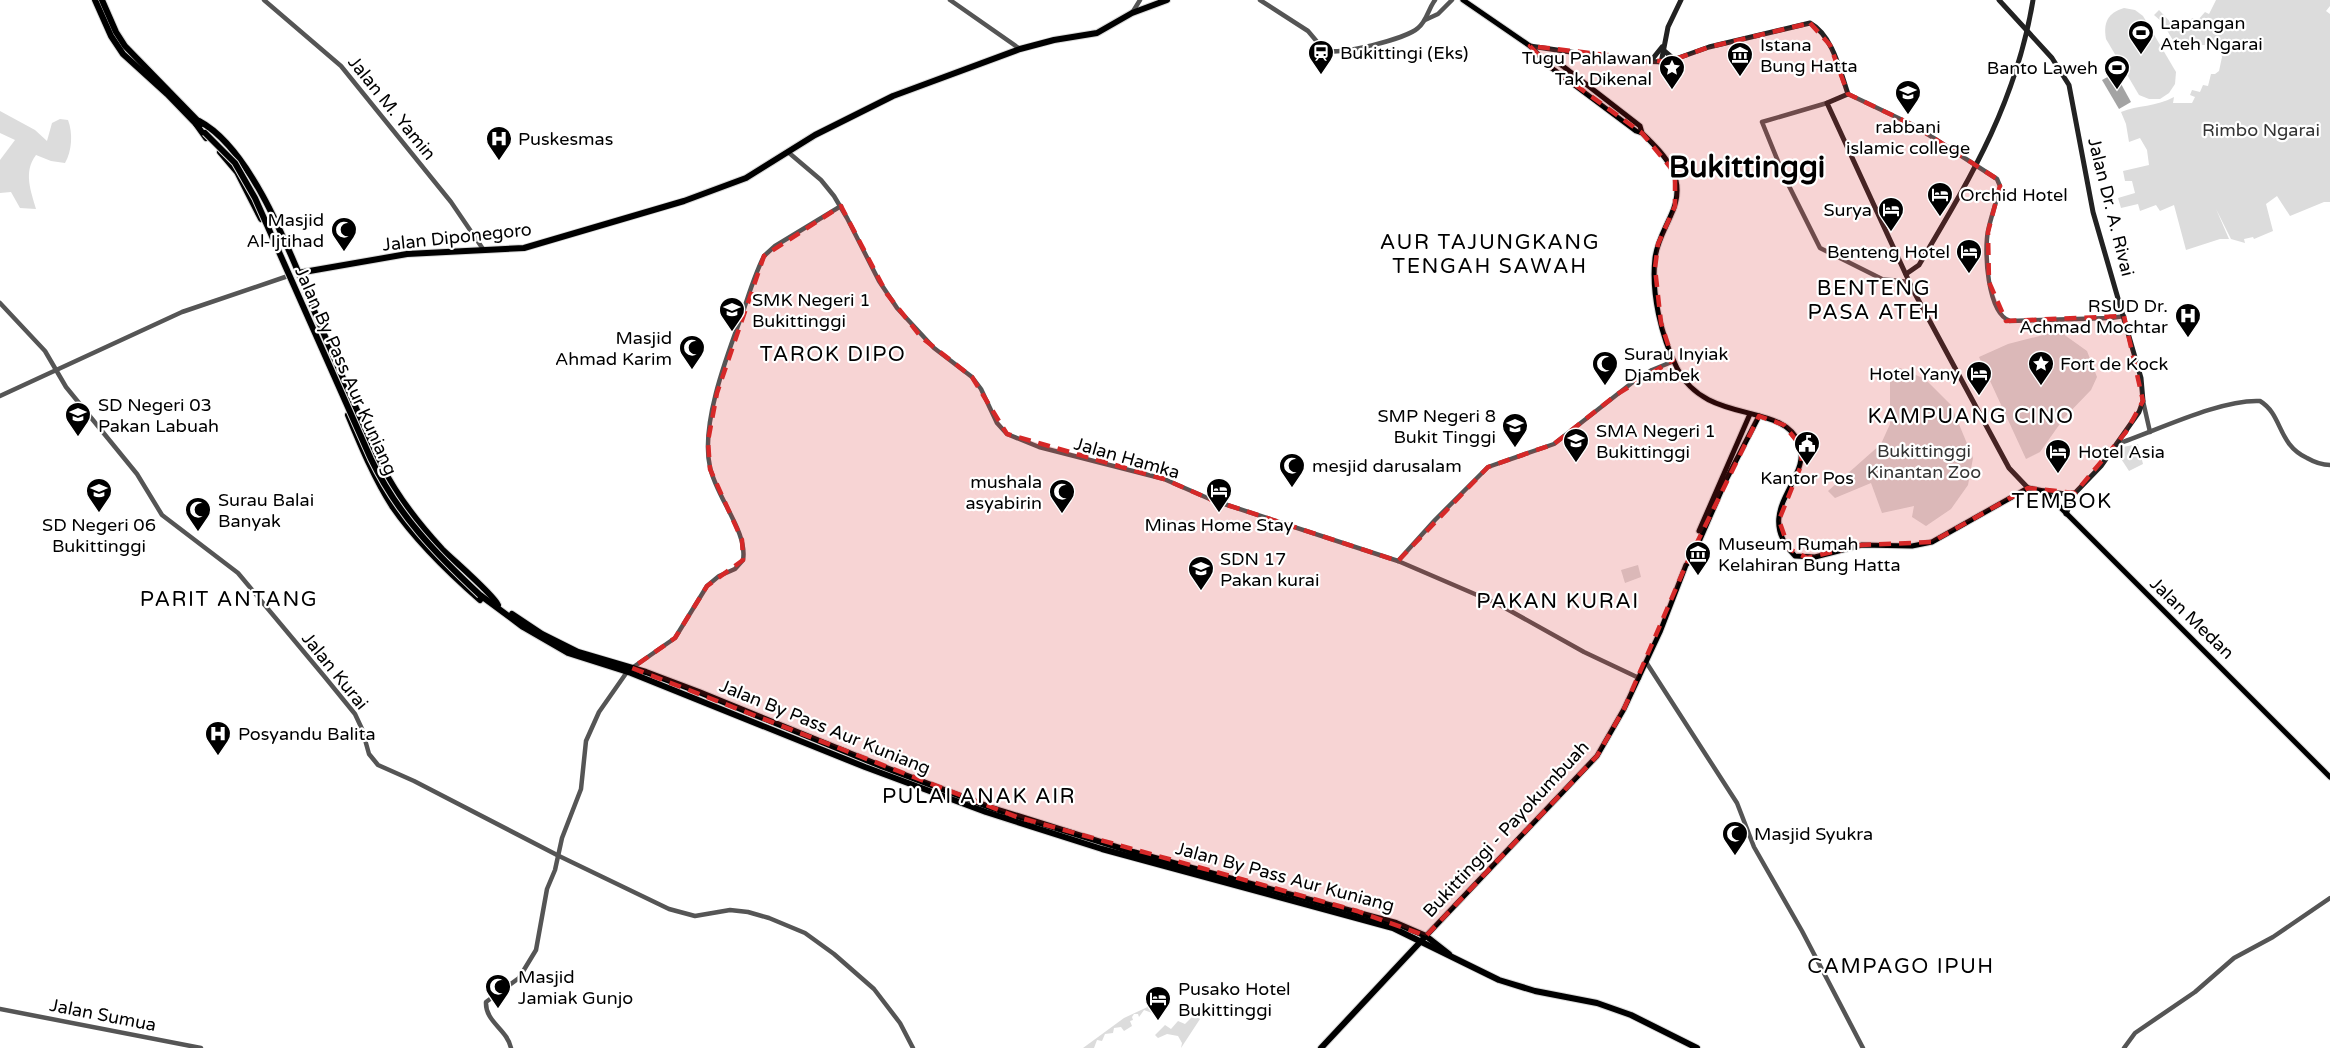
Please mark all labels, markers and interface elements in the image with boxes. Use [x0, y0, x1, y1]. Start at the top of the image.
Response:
place label: Lapangan Ateh Ngarai [2160, 12, 2263, 55]
sports icon: Lapangan Ateh Ngarai [2126, 18, 2156, 56]
place label: Istana Bung Hatta [1760, 34, 1858, 77]
station icon: Bukittingi (Eks) [1306, 38, 1336, 76]
museum icon: Istana Bung Hatta [1725, 40, 1755, 78]
place label: Bukittingi (Eks) [1340, 42, 1468, 64]
place label: Tugu Pahlawan Tak Dikenal [1522, 47, 1652, 90]
street label: Jalan M. Yamin [343, 51, 441, 165]
place icon: Tugu Pahlawan Tak Dikenal [1657, 53, 1687, 91]
sports icon: Banto Laweh [2102, 53, 2132, 91]
place label: Banto Laweh [1987, 57, 2098, 79]
school or university icon: rabbani islamic college [1893, 78, 1923, 116]
place label: rabbani islamic college [1846, 116, 1970, 159]
park label: Rimbo Ngarai [2202, 119, 2320, 141]
hospital icon: Puskesmas [484, 124, 514, 162]
place label: Puskesmas [518, 128, 613, 150]
street label: Jalan Dr. A. Rivai [2083, 135, 2139, 279]
district label: Bukittinggi [1669, 149, 1825, 186]
hotel icon: Orchid Hotel [1925, 180, 1955, 218]
place label: Orchid Hotel [1960, 184, 2068, 206]
hotel icon: Surya [1876, 195, 1906, 233]
place label: Surya [1824, 199, 1872, 221]
place label: Masjid Al-Ijtihad [247, 209, 324, 252]
mosque icon: Masjid Al-Ijtihad [329, 215, 359, 253]
street label: Jalan Diponegoro [381, 218, 533, 256]
district label: AUR TAJUNGKANG TENGAH SAWAH [1380, 230, 1600, 279]
hotel icon: Benteng Hotel [1954, 237, 1984, 275]
place label: Benteng Hotel [1827, 241, 1950, 263]
street label: Jalan By Pass Aur Kuniang [290, 263, 402, 479]
district label: BENTENG PASA ATEH [1808, 276, 1940, 325]
place label: SMK Negeri 1 Bukittinggi [752, 289, 871, 332]
school or university icon: SMK Negeri 1 Bukittinggi [717, 295, 747, 333]
place label: RSUD Dr. Achmad Mochtar [2019, 295, 2168, 338]
hospital icon: RSUD Dr. Achmad Mochtar [2173, 301, 2203, 339]
place label: Masjid Ahmad Karim [555, 327, 672, 370]
mosque icon: Masjid Ahmad Karim [677, 333, 707, 371]
district label: TAROK DIPO [760, 342, 906, 367]
place label: Surau Inyiak Djambek [1624, 343, 1728, 386]
mosque icon: Surau Inyiak Djambek [1590, 349, 1620, 387]
place icon: Fort de Kock [2026, 349, 2056, 387]
place label: Fort de Kock [2060, 353, 2168, 375]
hotel icon: Hotel Yany [1964, 359, 1994, 397]
place label: Hotel Yany [1869, 363, 1960, 385]
place label: SD Negeri 03 Pakan Labuah [98, 394, 219, 437]
school or university icon: SD Negeri 03 Pakan Labuah [63, 400, 93, 438]
district label: KAMPUANG CINO [1867, 404, 2075, 429]
place label: SMP Negeri 8 Bukit Tinggi [1377, 405, 1496, 448]
school or university icon: SMP Negeri 8 Bukit Tinggi [1500, 411, 1530, 449]
place label: SMA Negeri 1 Bukittinggi [1596, 420, 1716, 463]
school or university icon: SMA Negeri 1 Bukittinggi [1561, 426, 1591, 464]
public building icon: Kantor Pos [1792, 429, 1822, 467]
street label: Jalan Hamka [1072, 432, 1182, 484]
hotel icon: Hotel Asia [2043, 437, 2073, 475]
park label: Bukittinggi Kinantan Zoo [1867, 440, 1981, 483]
place label: Hotel Asia [2078, 441, 2165, 463]
mosque icon: mesjid darusalam [1277, 451, 1307, 489]
place label: mesjid darusalam [1312, 455, 1462, 477]
place label: Kantor Pos [1760, 467, 1854, 489]
place label: mushala asyabirin [965, 471, 1042, 514]
school or university icon: SD Negeri 06 Bukittinggi [84, 476, 114, 514]
hotel icon: Minas Home Stay [1204, 476, 1234, 514]
mosque icon: mushala asyabirin [1047, 477, 1077, 515]
place label: Surau Balai Banyak [218, 489, 314, 532]
district label: TEMBOK [2011, 489, 2113, 514]
mosque icon: Surau Balai Banyak [183, 495, 213, 533]
place label: SD Negeri 06 Bukittinggi [42, 514, 156, 557]
place label: Minas Home Stay [1145, 514, 1294, 536]
place label: Museum Rumah Kelahiran Bung Hatta [1718, 533, 1901, 576]
museum icon: Museum Rumah Kelahiran Bung Hatta [1683, 539, 1713, 577]
place label: SDN 17 Pakan kurai [1220, 548, 1319, 591]
school or university icon: SDN 17 Pakan kurai [1186, 554, 1216, 592]
street label: Jalan Medan [2145, 572, 2239, 664]
district label: PARIT ANTANG [140, 587, 318, 612]
district label: PAKAN KURAI [1476, 589, 1640, 614]
street label: Jalan Kurai [297, 628, 373, 714]
street label: Jalan By Pass Aur Kuniang [716, 675, 934, 779]
hospital icon: Posyandu Balita [203, 719, 233, 757]
place label: Posyandu Balita [238, 723, 376, 745]
street label: Bukittinggi - Payokumbuah [1418, 736, 1594, 922]
district label: PULAI ANAK AIR [882, 784, 1076, 809]
mosque icon: Masjid Syukra [1720, 819, 1750, 857]
place label: Masjid Syukra [1754, 823, 1873, 845]
street label: Jalan By Pass Aur Kuniang [1173, 837, 1397, 917]
district label: CAMPAGO IPUH [1807, 954, 1995, 979]
place label: Masjid Jamiak Gunjo [518, 966, 633, 1009]
mosque icon: Masjid Jamiak Gunjo [483, 972, 513, 1010]
place label: Pusako Hotel Bukittinggi [1178, 978, 1291, 1021]
hotel icon: Pusako Hotel Bukittinggi [1143, 984, 1173, 1022]
street label: Jalan Sumua [48, 994, 158, 1036]

